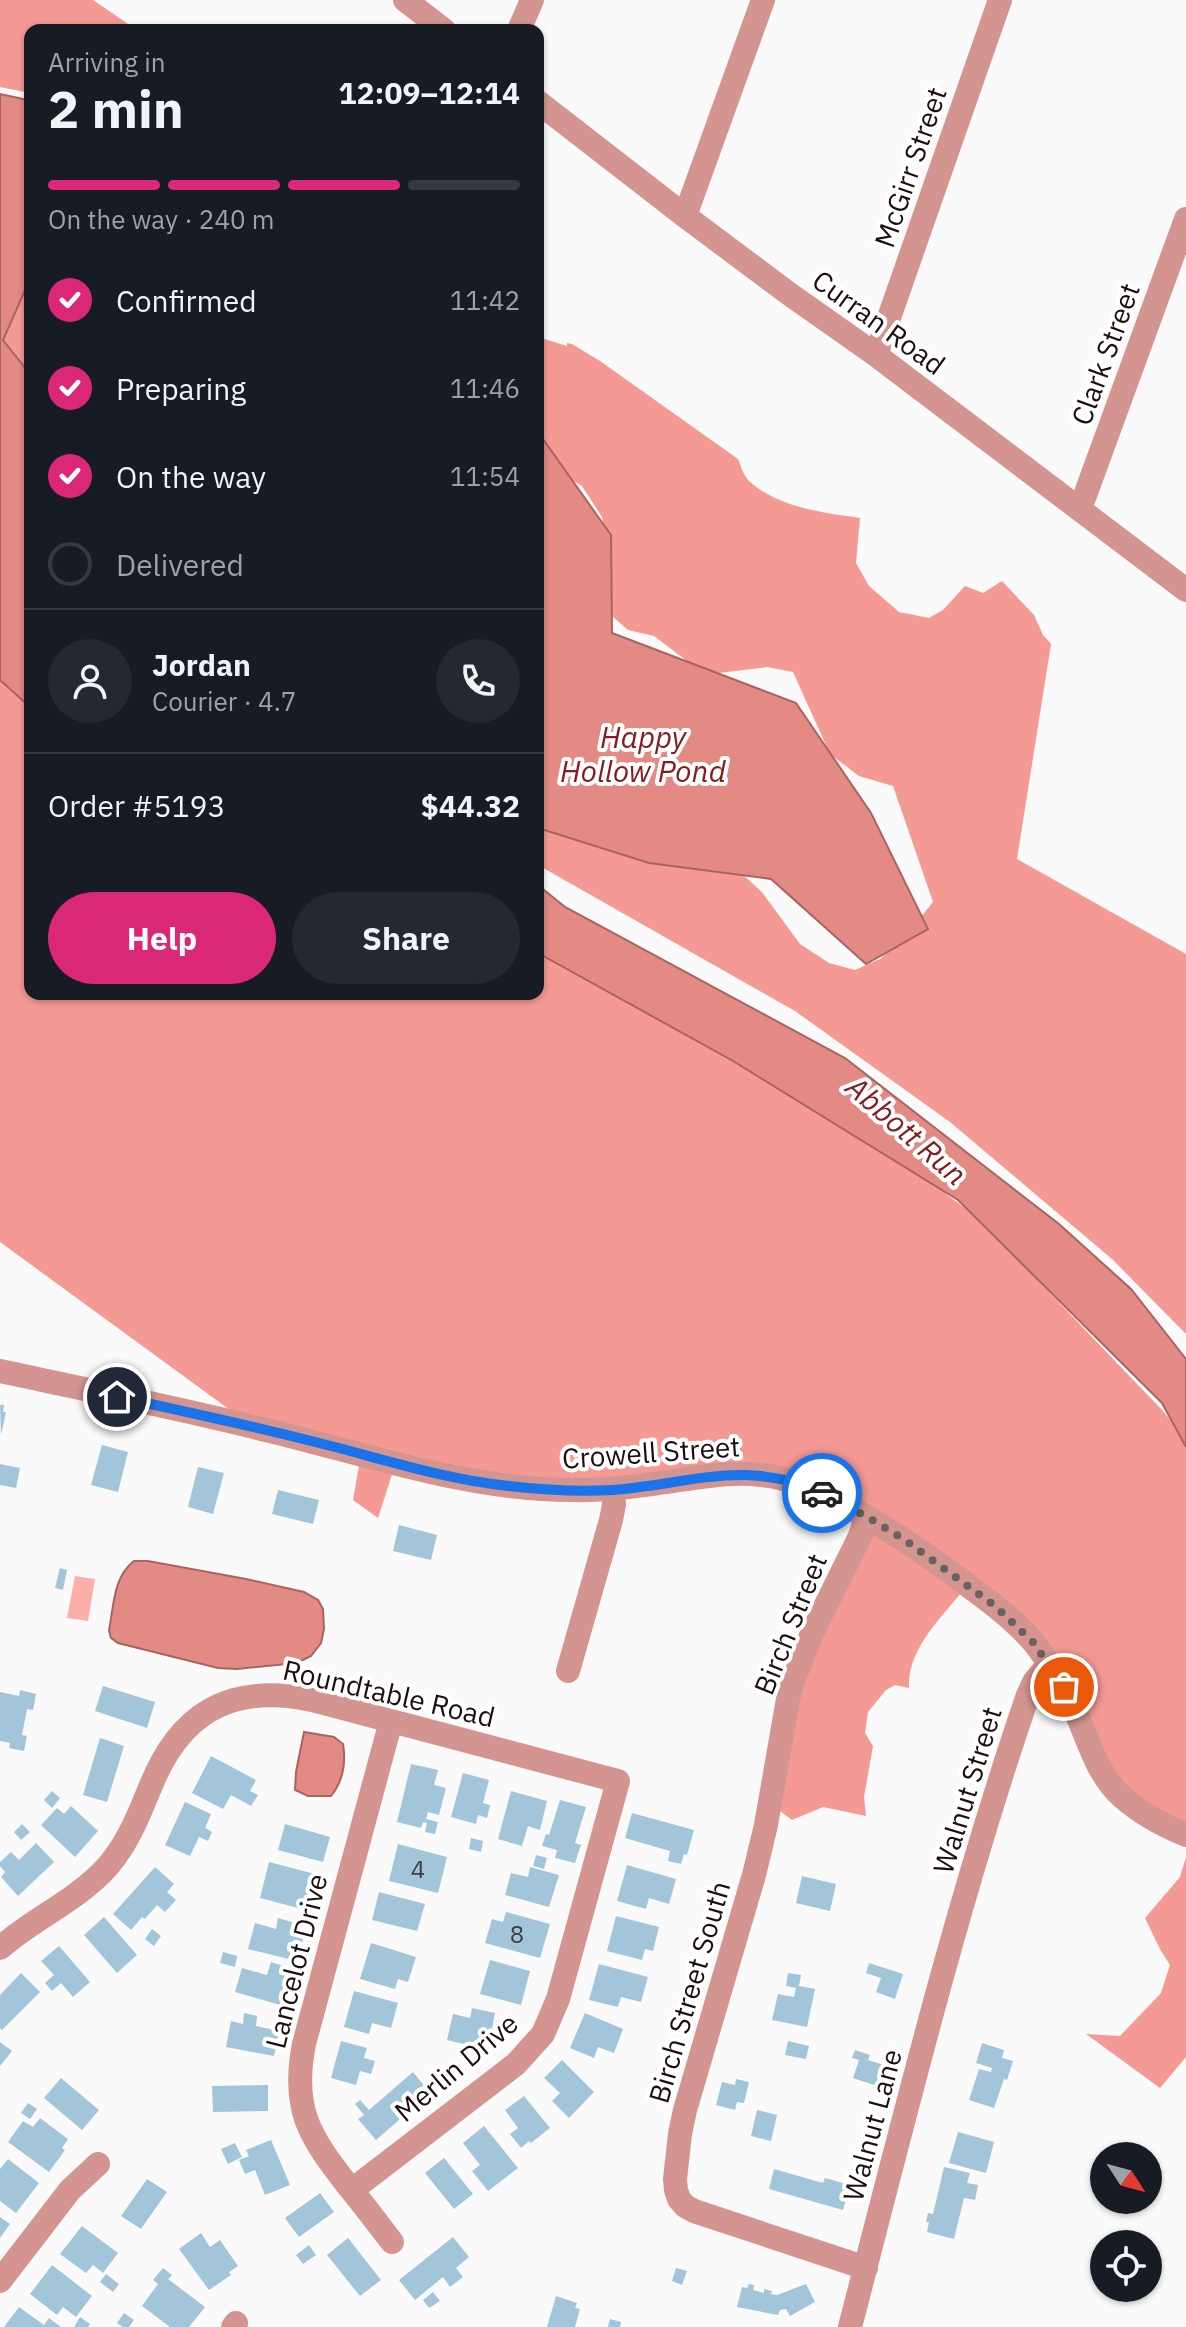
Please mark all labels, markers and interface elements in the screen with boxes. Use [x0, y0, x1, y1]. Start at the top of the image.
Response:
text: Arriving in [48, 45, 165, 79]
text: 12:09–12:14 [339, 73, 520, 112]
text: 2 min [48, 75, 184, 142]
street label: McGirr Street [865, 82, 955, 252]
text: On the way · 240 m [48, 202, 274, 236]
street label: Curran Road [805, 261, 953, 383]
icon: check [48, 278, 92, 322]
street label: Clark Street [1062, 278, 1148, 430]
text: Confirmed [116, 281, 257, 320]
text: 11:42 [450, 283, 520, 317]
icon: check [48, 366, 92, 410]
text: Preparing [116, 369, 246, 408]
text: 11:46 [450, 371, 520, 405]
icon: check [48, 454, 92, 498]
text: On the way [116, 457, 266, 496]
text: 11:54 [450, 459, 520, 493]
text: Delivered [116, 545, 244, 584]
button: person [48, 639, 132, 723]
button: phone [436, 639, 520, 723]
text: Jordan [152, 645, 251, 684]
text: Courier · 4.7 [152, 684, 296, 718]
water label: Happy Hollow Pond [560, 717, 726, 790]
text: Order #5193 [48, 786, 225, 825]
text: $44.32 [421, 786, 520, 825]
button: Help [48, 892, 276, 984]
button: Share [292, 892, 520, 984]
water label: Abbott Run [838, 1066, 975, 1193]
pin [83, 1363, 151, 1431]
icon: home [95, 1375, 139, 1419]
street label: Crowell Street [561, 1427, 741, 1477]
courier [782, 1453, 862, 1533]
icon: car [800, 1471, 844, 1515]
street label: Birch Street [745, 1548, 835, 1700]
street label: Roundtable Road [279, 1651, 499, 1735]
pin [1030, 1653, 1098, 1721]
icon: bag [1042, 1665, 1086, 1709]
street label: Walnut Street [924, 1702, 1010, 1878]
house number: 4 [411, 1853, 425, 1885]
street label: Lancelot Drive [256, 1870, 336, 2052]
street label: Birch Street South [640, 1877, 738, 2107]
house number: 8 [510, 1918, 524, 1950]
street label: Merlin Drive [386, 2004, 526, 2130]
street label: Walnut Lane [834, 2045, 910, 2205]
north arrow [1090, 2142, 1162, 2214]
map controls [1090, 2142, 1162, 2302]
button: locate [1090, 2230, 1162, 2302]

